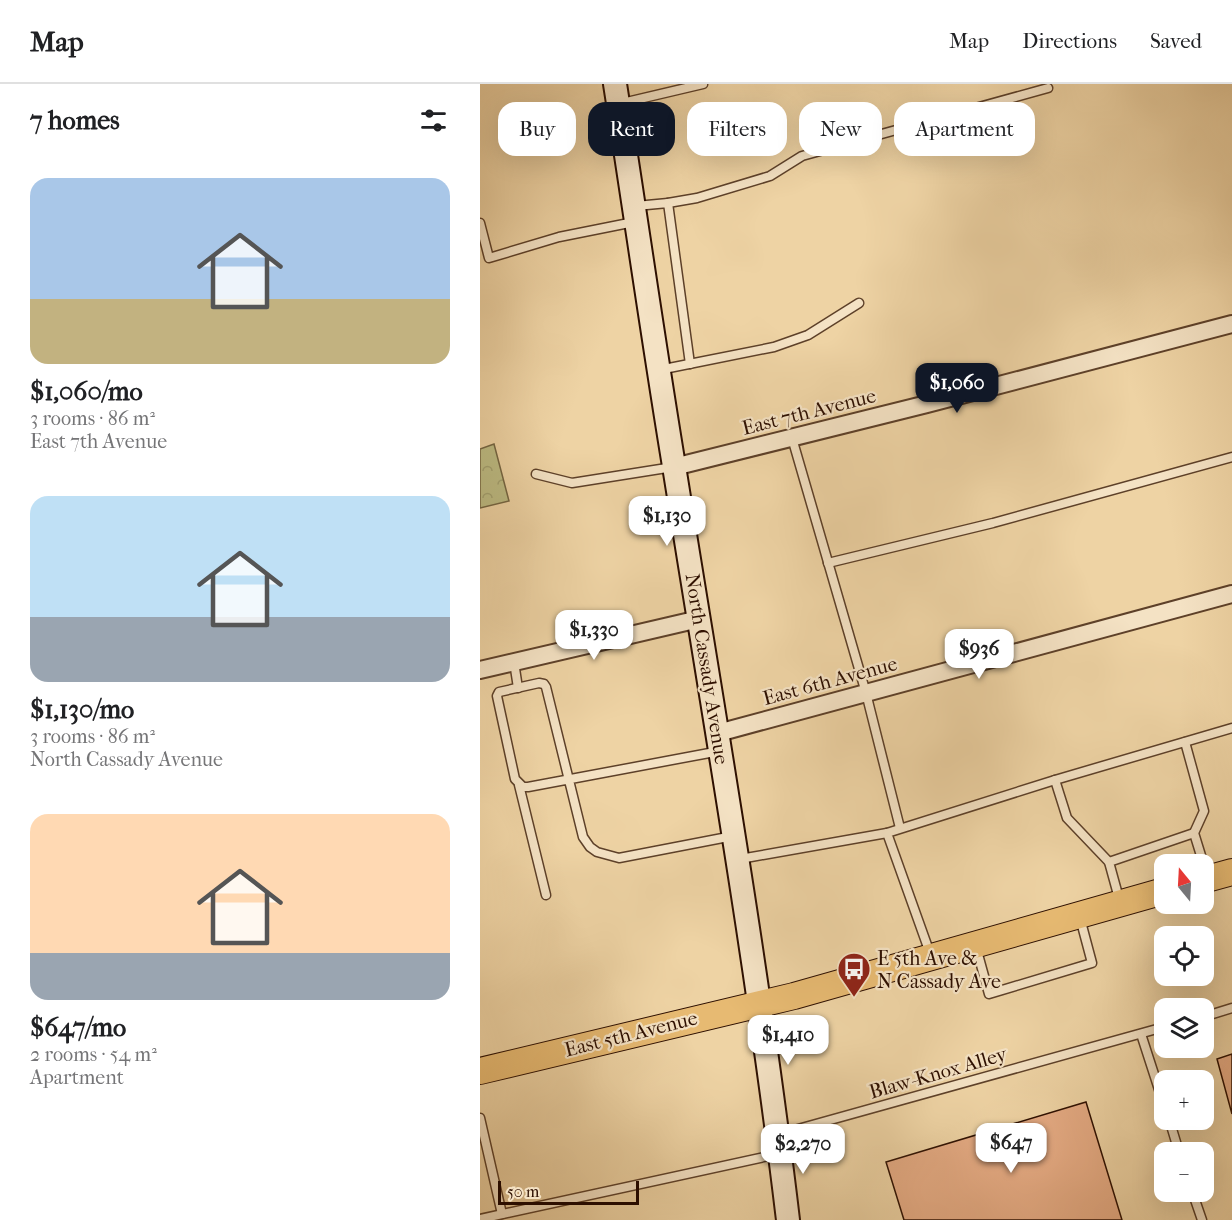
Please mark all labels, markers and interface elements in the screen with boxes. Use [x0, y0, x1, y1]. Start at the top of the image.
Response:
text: Map [30, 25, 84, 58]
text: Map [949, 29, 989, 53]
text: Directions [1022, 29, 1117, 53]
text: Saved [1150, 29, 1202, 53]
chip: Buy [498, 102, 576, 156]
chip: Rent [588, 102, 675, 156]
chip: Filters [687, 102, 787, 156]
chip: New [799, 102, 882, 156]
chip: Apartment [894, 102, 1035, 156]
icon: filters [417, 104, 450, 137]
text: 7 homes [30, 105, 120, 136]
icon: home [186, 217, 294, 325]
pin: $1,060 [908, 363, 1006, 414]
text: $1,060 [929, 371, 985, 394]
text: $1,060/mo [30, 376, 143, 407]
street label: East 7th Avenue [740, 384, 878, 440]
text: 3 rooms · 86 m² [30, 407, 155, 430]
text: East 7th Avenue [30, 430, 167, 453]
pin: $1,130 [618, 496, 716, 547]
text: $1,130 [643, 504, 691, 527]
icon: home [186, 535, 294, 643]
street label: North Cassady Avenue [681, 572, 733, 766]
pin: $1,330 [545, 610, 643, 661]
text: $1,330 [569, 618, 619, 641]
pin: $936 [943, 629, 1015, 680]
text: $936 [959, 637, 999, 660]
street label: East 6th Avenue [760, 652, 900, 710]
text: $1,130/mo [30, 694, 134, 725]
text: 3 rooms · 86 m² [30, 725, 155, 748]
text: North Cassady Avenue [30, 748, 223, 771]
icon: home [186, 853, 294, 961]
north arrow [1154, 854, 1214, 914]
map controls [1154, 854, 1214, 1202]
button: locate [1154, 926, 1214, 986]
place label: E 5th Ave & N Cassady Ave [877, 947, 1001, 993]
bus stop icon: E 5th Ave & N Cassady Ave [836, 951, 872, 998]
button: layers [1154, 998, 1214, 1058]
street label: East 5th Avenue [562, 1006, 700, 1062]
text: $647/mo [30, 1012, 126, 1043]
pin: $1,410 [739, 1015, 837, 1066]
text: $1,410 [762, 1023, 814, 1046]
street label: Blaw-Knox Alley [867, 1042, 1011, 1104]
text: 2 rooms · 54 m² [30, 1043, 157, 1066]
text: Apartment [30, 1066, 124, 1089]
button: + [1154, 1070, 1214, 1130]
pin: $647 [975, 1123, 1047, 1174]
pin: $2,270 [754, 1124, 852, 1175]
text: $647 [990, 1131, 1032, 1154]
text: $2,270 [775, 1132, 831, 1155]
button: − [1154, 1142, 1214, 1202]
scale bar [498, 1178, 639, 1206]
text: 50 m [507, 1182, 539, 1201]

